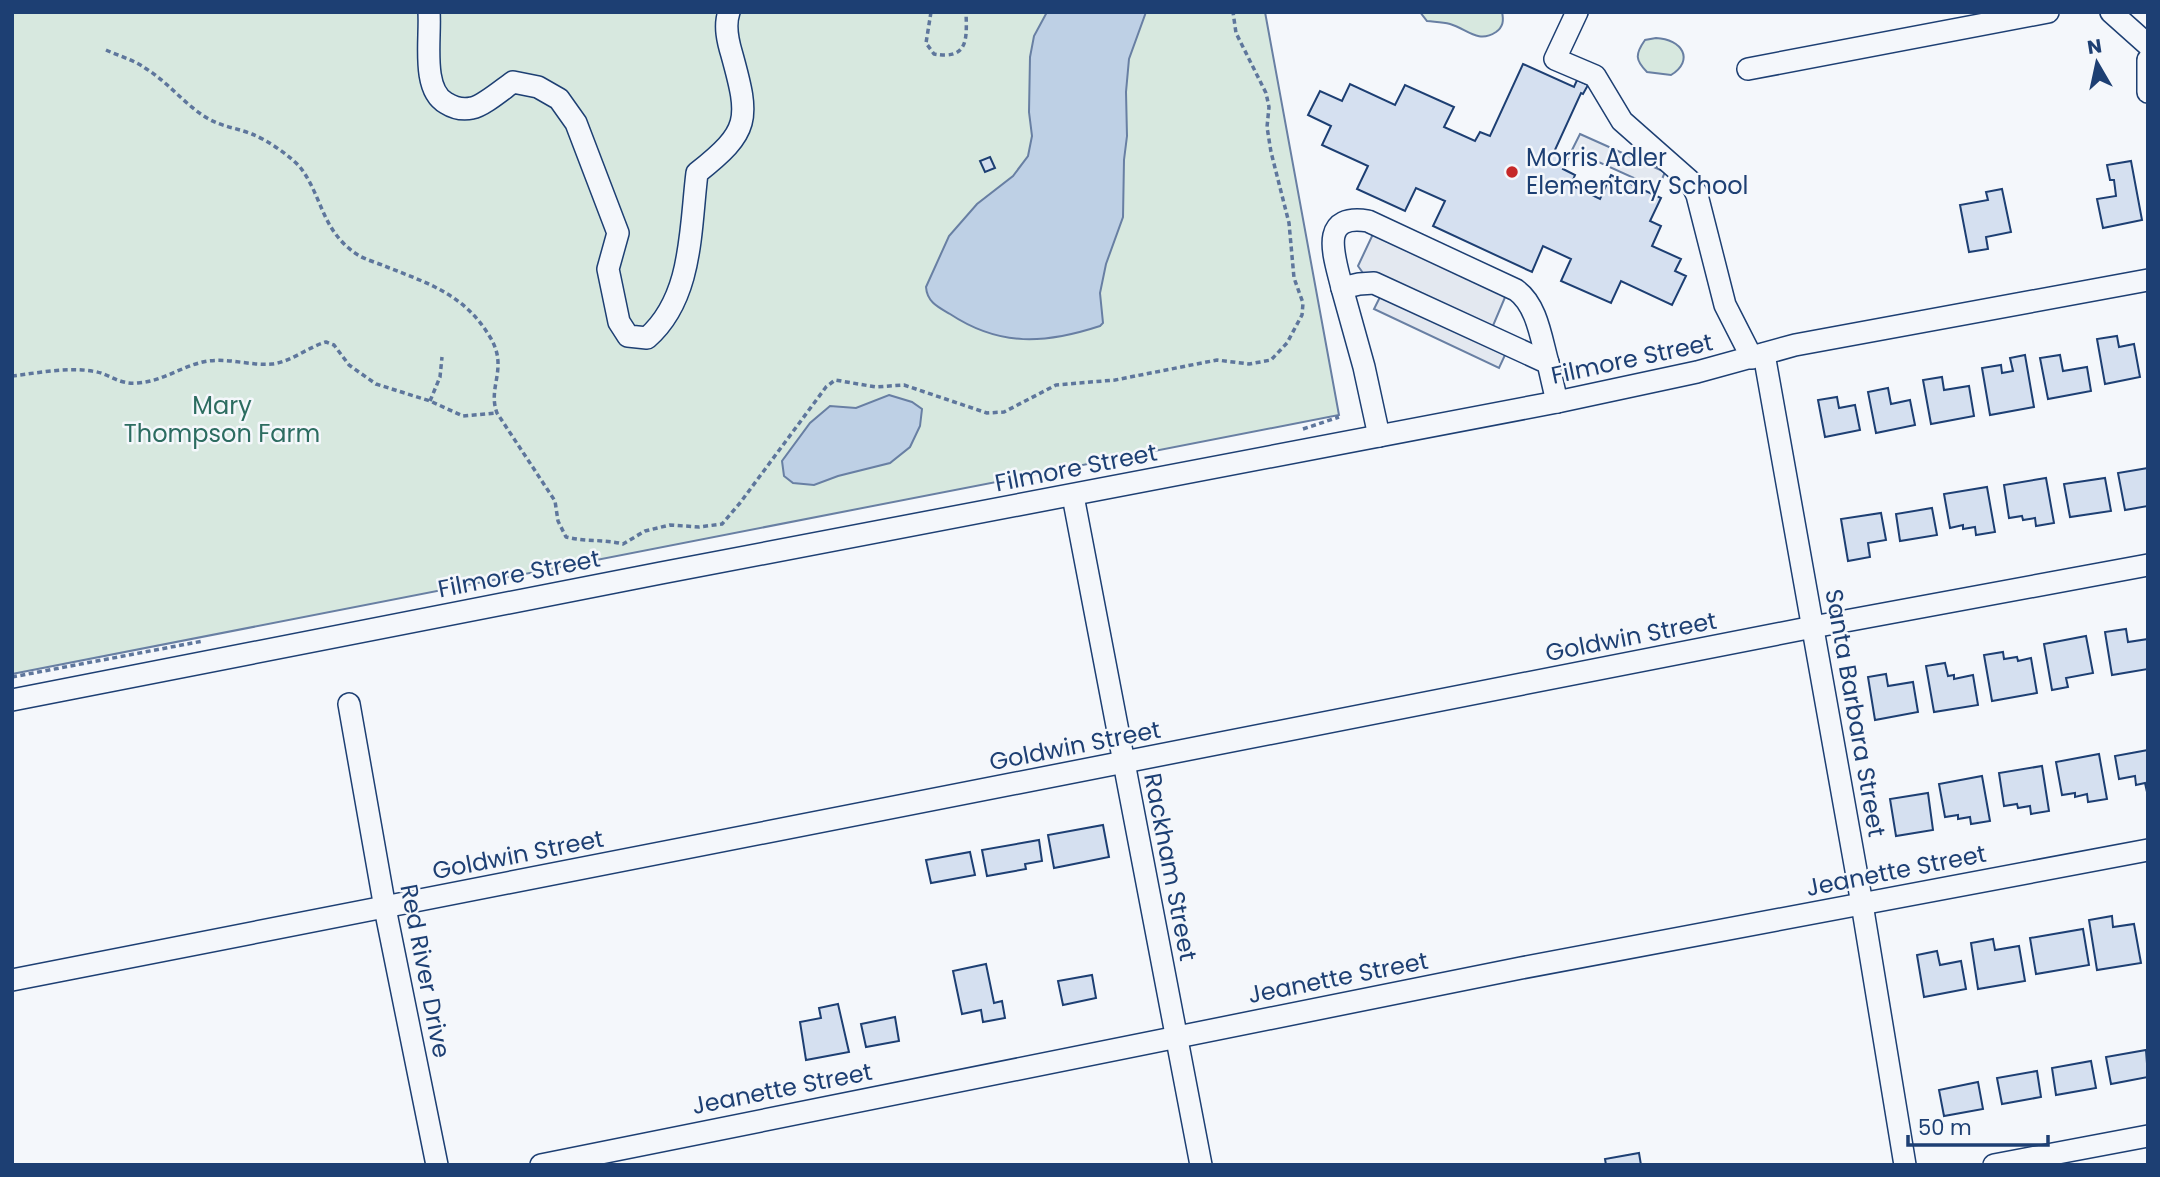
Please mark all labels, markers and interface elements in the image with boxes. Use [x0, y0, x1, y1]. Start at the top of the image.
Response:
north arrow [2062, 28, 2132, 98]
text: N [2085, 32, 2104, 61]
place label: Morris Adler Elementary School [1526, 141, 1749, 202]
marker: Morris Adler Elementary School [1504, 164, 1520, 180]
street label: Filmore Street [1548, 325, 1716, 392]
park label: Mary Thompson Farm [124, 389, 320, 450]
street label: Filmore Street [992, 436, 1160, 499]
street label: Filmore Street [435, 542, 603, 605]
street label: Santa Barbara Street [1817, 586, 1894, 839]
street label: Goldwin Street [1542, 604, 1719, 669]
street label: Goldwin Street [986, 713, 1163, 778]
street label: Rackham Street [1136, 770, 1205, 964]
street label: Goldwin Street [429, 822, 606, 887]
street label: Jeanette Street [1803, 837, 1989, 904]
street label: Red River Drive [392, 881, 459, 1061]
street label: Jeanette Street [1245, 944, 1431, 1011]
street label: Jeanette Street [689, 1055, 875, 1122]
scale bar [1908, 1104, 2048, 1148]
text: 50 m [1918, 1113, 1972, 1142]

